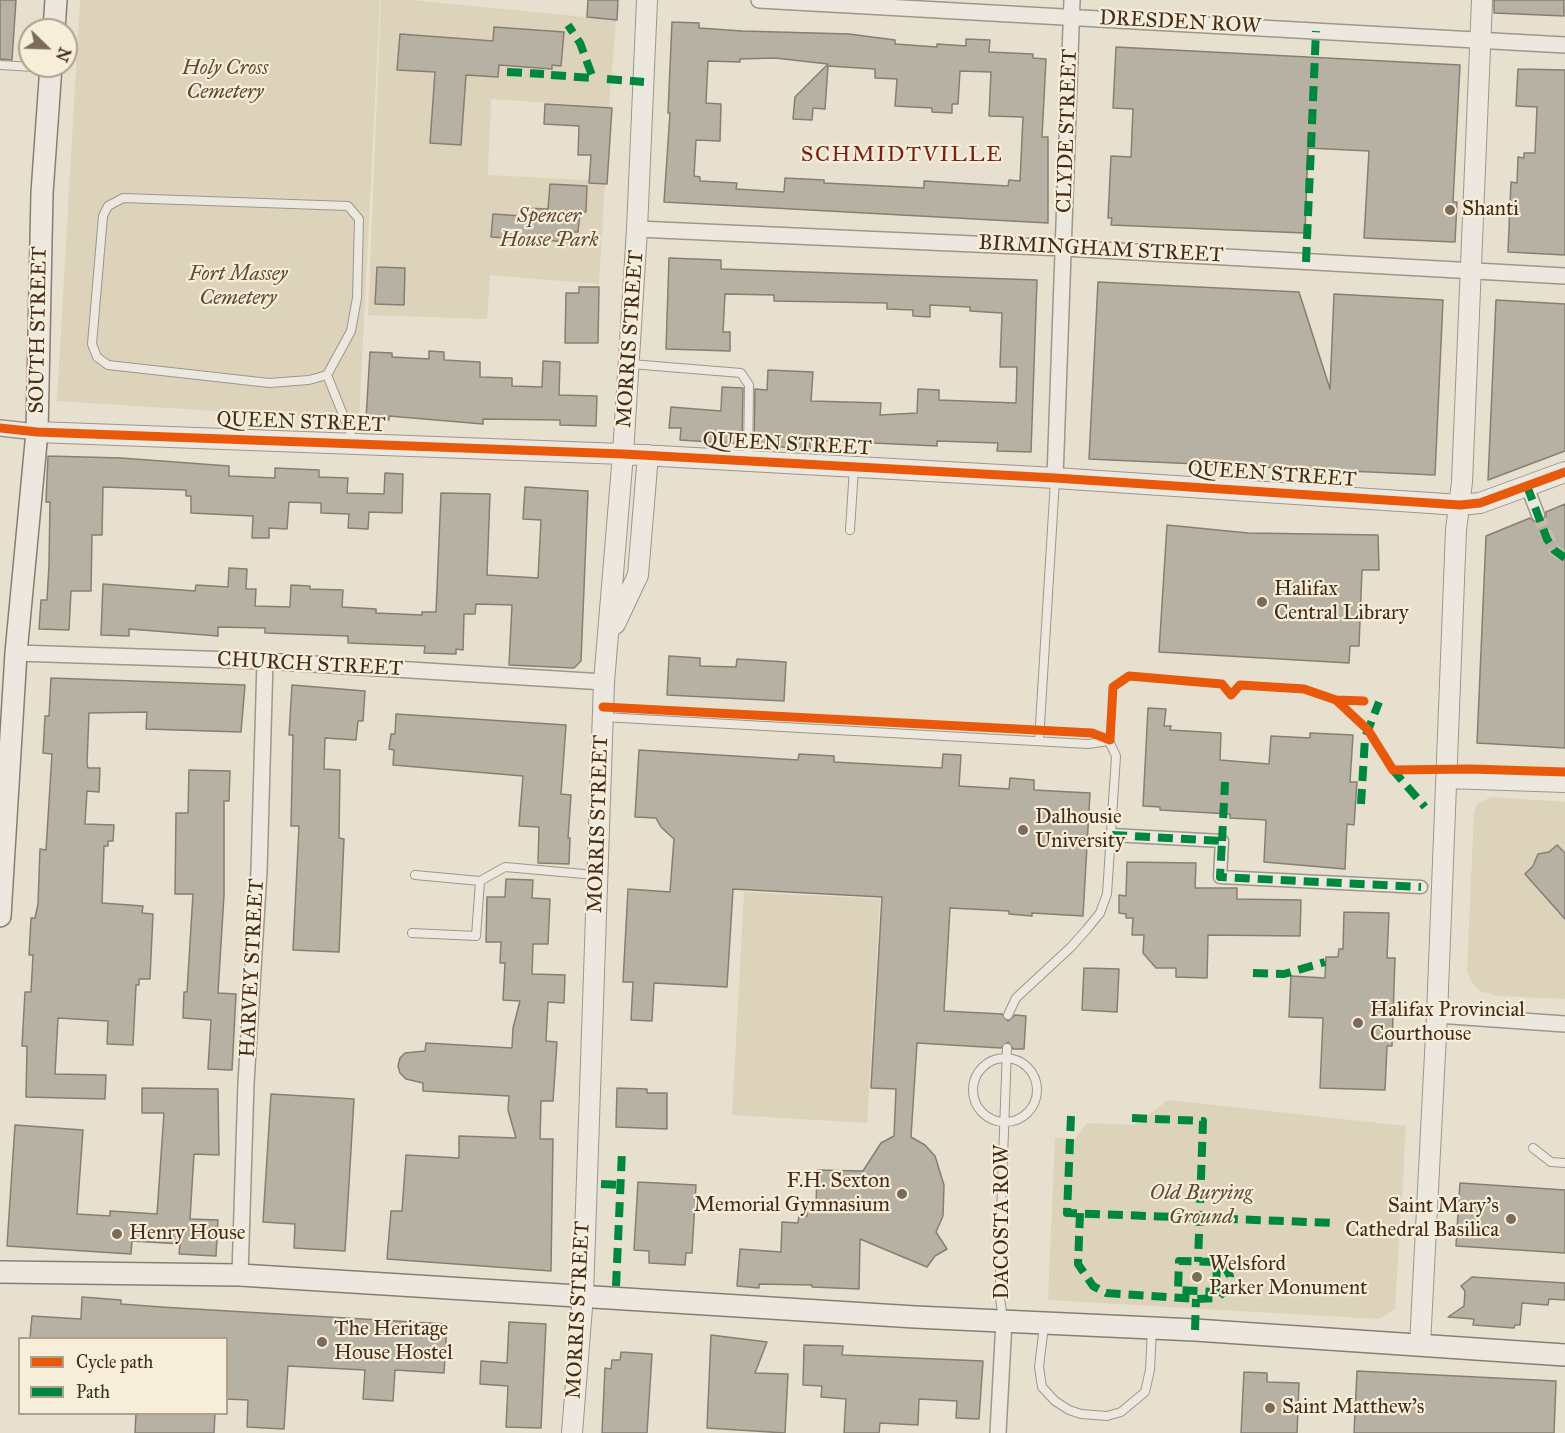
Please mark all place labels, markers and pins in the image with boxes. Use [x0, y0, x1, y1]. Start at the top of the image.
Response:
place label: Shanti [1462, 197, 1519, 223]
marker: Shanti [1443, 203, 1457, 217]
place label: Halifax Central Library [1274, 577, 1408, 627]
marker: Halifax Central Library [1255, 595, 1269, 609]
place label: Dalhousie University [1035, 805, 1125, 855]
marker: Dalhousie University [1016, 823, 1030, 837]
place label: Halifax Provincial Courthouse [1370, 998, 1525, 1048]
marker: Halifax Provincial Courthouse [1351, 1016, 1365, 1030]
place label: F.H. Sexton Memorial Gymnasium [694, 1169, 890, 1219]
marker: F.H. Sexton Memorial Gymnasium [895, 1187, 909, 1201]
place label: Saint Mary's Cathedral Basilica [1345, 1194, 1499, 1244]
marker: Saint Mary's Cathedral Basilica [1504, 1212, 1518, 1226]
place label: Henry House [129, 1221, 246, 1247]
marker: Henry House [110, 1227, 124, 1241]
place label: Welsford Parker Monument [1209, 1252, 1368, 1302]
marker: Welsford Parker Monument [1190, 1270, 1204, 1284]
place label: The Heritage House Hostel [334, 1317, 453, 1367]
marker: The Heritage House Hostel [315, 1335, 329, 1349]
place label: Saint Matthew's [1282, 1395, 1425, 1421]
marker: Saint Matthew's [1263, 1401, 1277, 1415]

